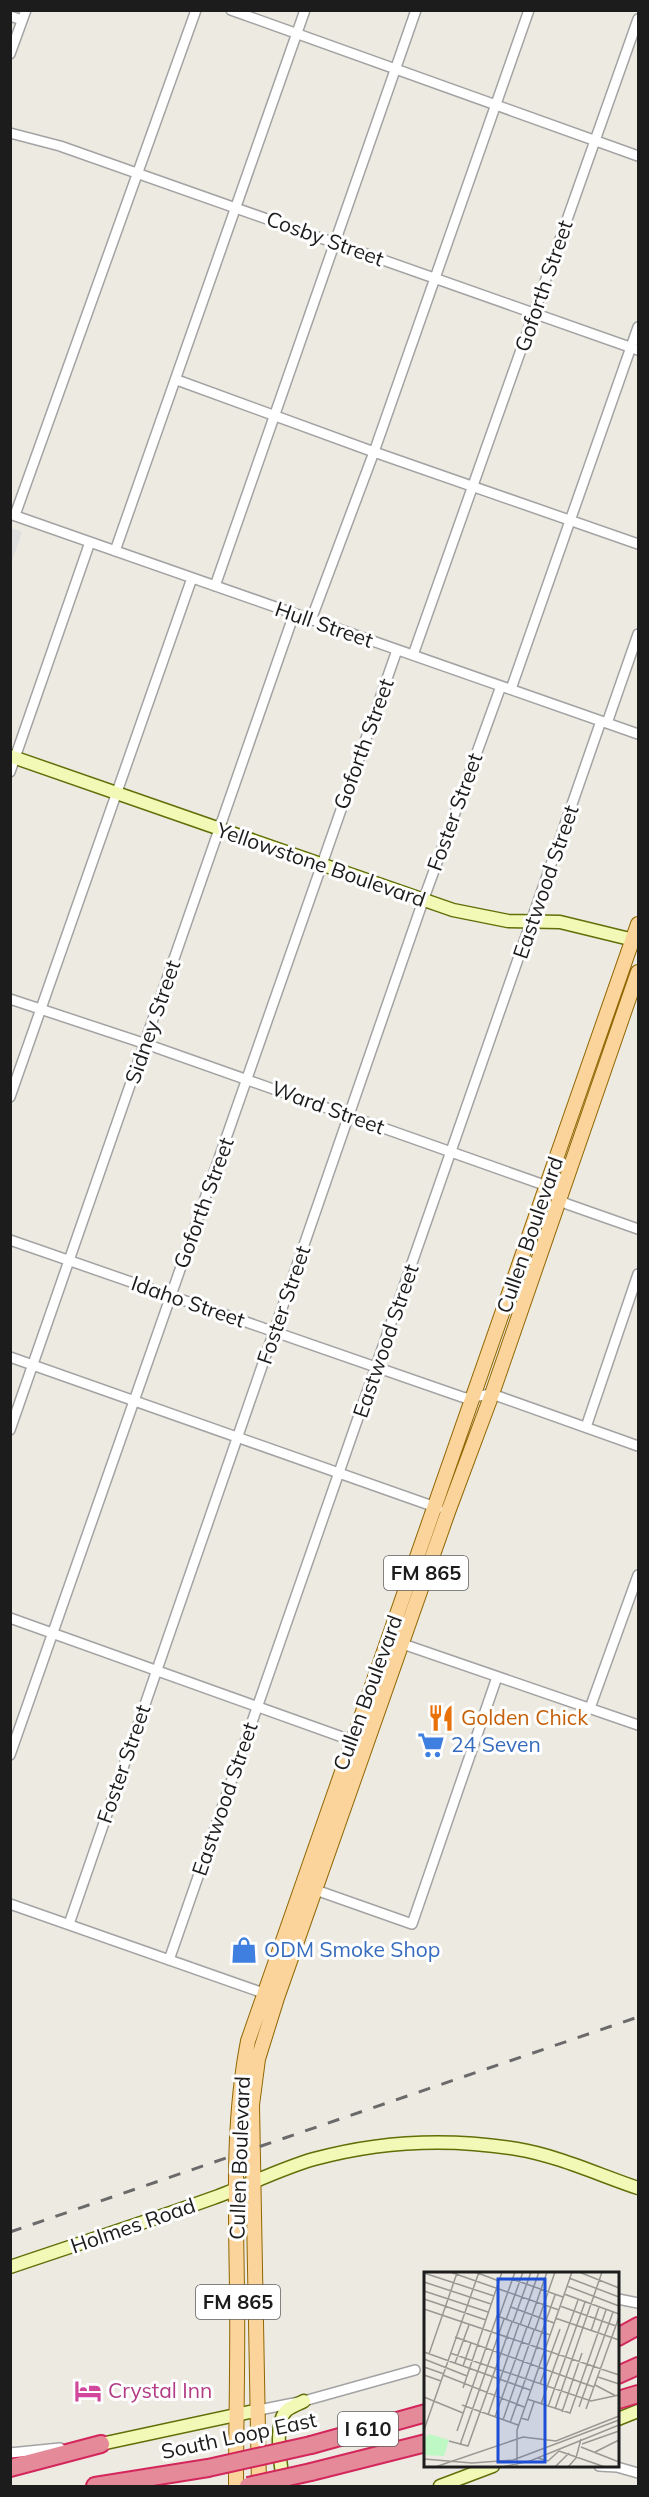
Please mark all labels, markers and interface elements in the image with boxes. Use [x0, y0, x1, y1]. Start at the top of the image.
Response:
street label: Cosby Street [263, 205, 388, 271]
street label: Goforth Street [508, 216, 578, 355]
street label: Hull Street [272, 595, 377, 653]
street label: Goforth Street [327, 675, 399, 813]
street label: Foster Street [421, 749, 487, 874]
street label: Eastwood Street [507, 801, 584, 962]
street label: Yellowstone Boulevard [212, 816, 429, 912]
street label: Sidney Street [119, 956, 185, 1087]
street label: Ward Street [268, 1075, 388, 1140]
street label: Goforth Street [167, 1134, 239, 1272]
street label: Cullen Boulevard [490, 1153, 568, 1316]
street label: Foster Street [251, 1242, 315, 1367]
street label: Eastwood Street [347, 1260, 424, 1421]
street label: Idaho Street [128, 1269, 249, 1333]
road number: FM 865 [384, 1556, 468, 1590]
street label: Cullen Boulevard [327, 1611, 407, 1774]
street label: Foster Street [91, 1701, 155, 1826]
restaurant icon: Golden Chick [426, 1703, 456, 1733]
place label: Golden Chick [461, 1704, 588, 1730]
street label: Eastwood Street [186, 1718, 263, 1879]
supermarket icon: 24 Seven [416, 1730, 446, 1760]
place label: 24 Seven [451, 1731, 541, 1757]
shop icon: ODM Smoke Shop [229, 1935, 259, 1965]
place label: ODM Smoke Shop [264, 1936, 440, 1962]
street label: Cullen Boulevard [223, 2076, 255, 2240]
street label: Holmes Road [67, 2192, 199, 2259]
inset map [424, 2272, 619, 2467]
road number: FM 865 [196, 2285, 280, 2319]
hotel icon: Crystal Inn [73, 2376, 103, 2406]
place label: Crystal Inn [108, 2377, 212, 2403]
street label: South Loop East [159, 2406, 319, 2464]
road number: I 610 [338, 2412, 398, 2446]

